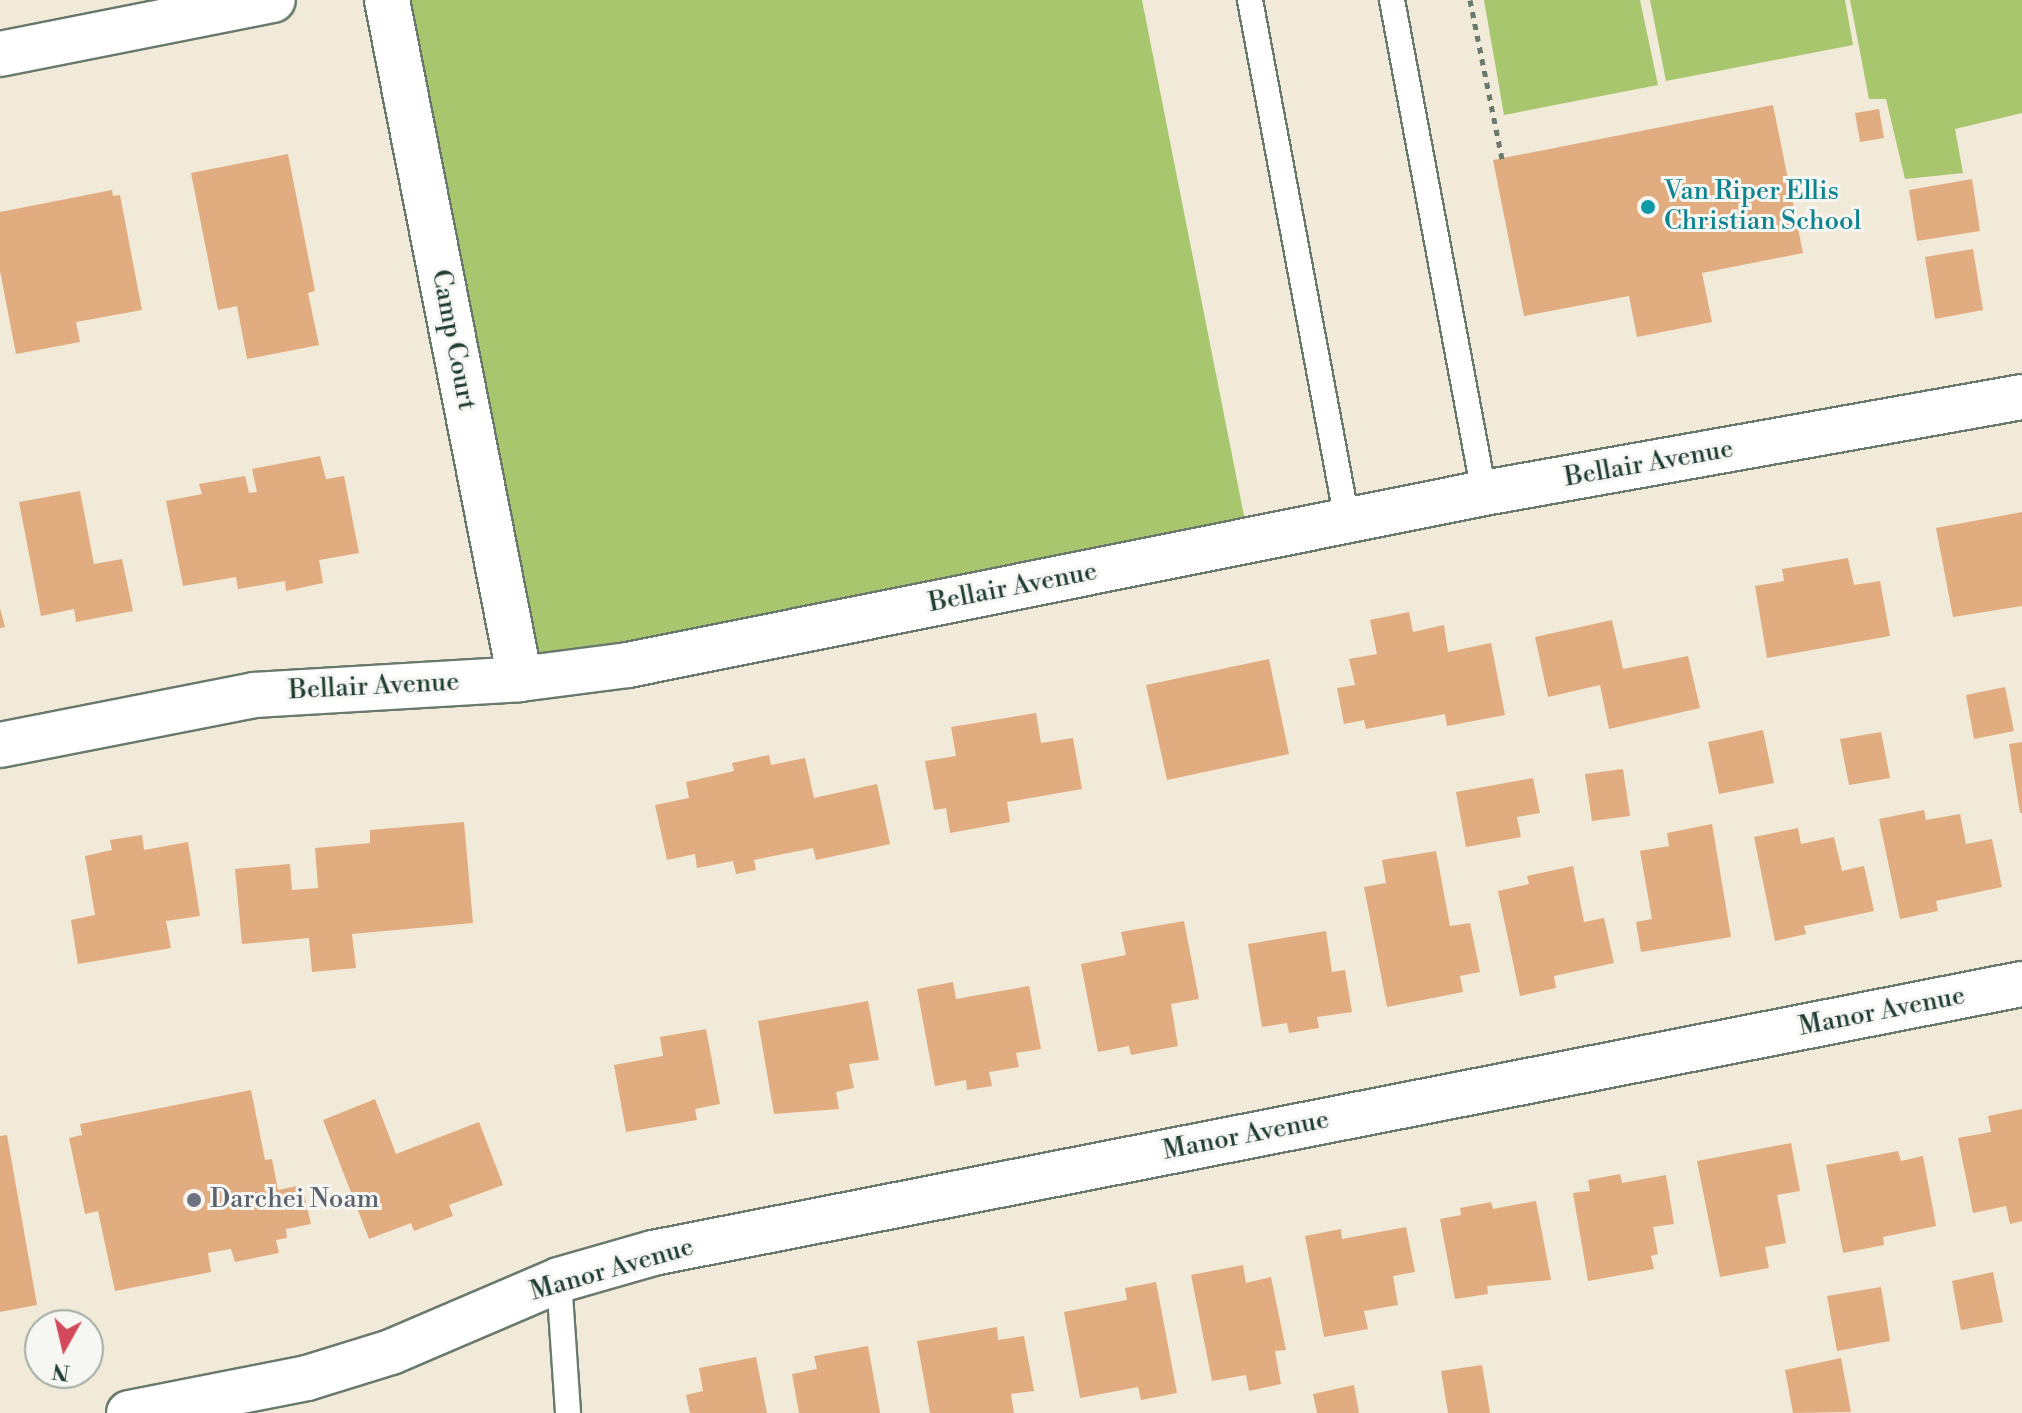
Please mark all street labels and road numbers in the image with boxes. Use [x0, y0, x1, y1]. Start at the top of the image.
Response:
street label: Camp Court [424, 267, 482, 413]
street label: Bellair Avenue [1562, 434, 1736, 494]
street label: Bellair Avenue [926, 556, 1100, 620]
street label: Bellair Avenue [288, 667, 460, 707]
street label: Manor Avenue [1796, 981, 1968, 1043]
street label: Manor Avenue [1160, 1105, 1332, 1167]
street label: Manor Avenue [527, 1232, 697, 1308]

